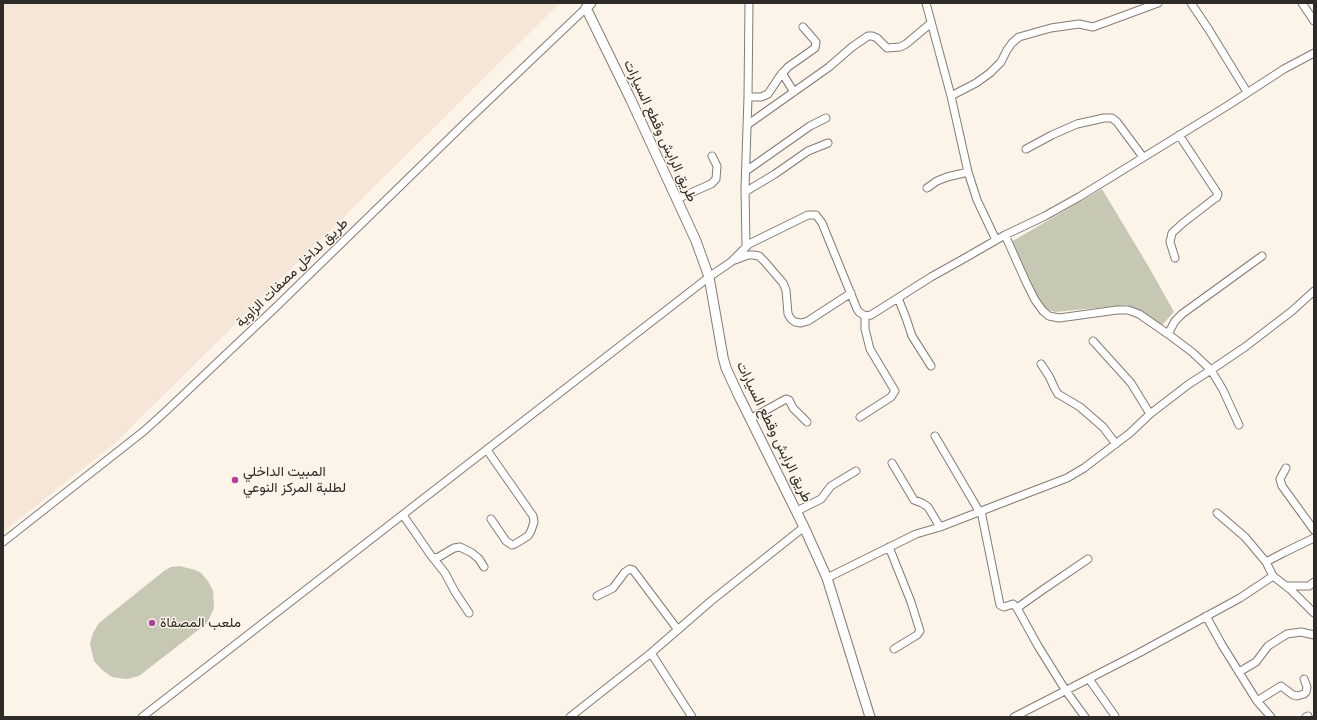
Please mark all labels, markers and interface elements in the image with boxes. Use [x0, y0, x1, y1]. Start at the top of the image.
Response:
street label: طريق الرابش وقطع السيارات [620, 57, 700, 205]
street label: طريق لداخل مصفات الزاوية [232, 215, 352, 331]
street label: طريق الرابش وقطع السيارات [733, 359, 815, 505]
place label: المبيت الداخلي لطلبة المركز النوعي [243, 464, 346, 496]
marker: المبيت الداخلي لطلبة المركز النوعي [230, 475, 240, 485]
place label: ملعب المصفاة [160, 615, 241, 631]
marker: ملعب المصفاة [147, 618, 157, 628]

